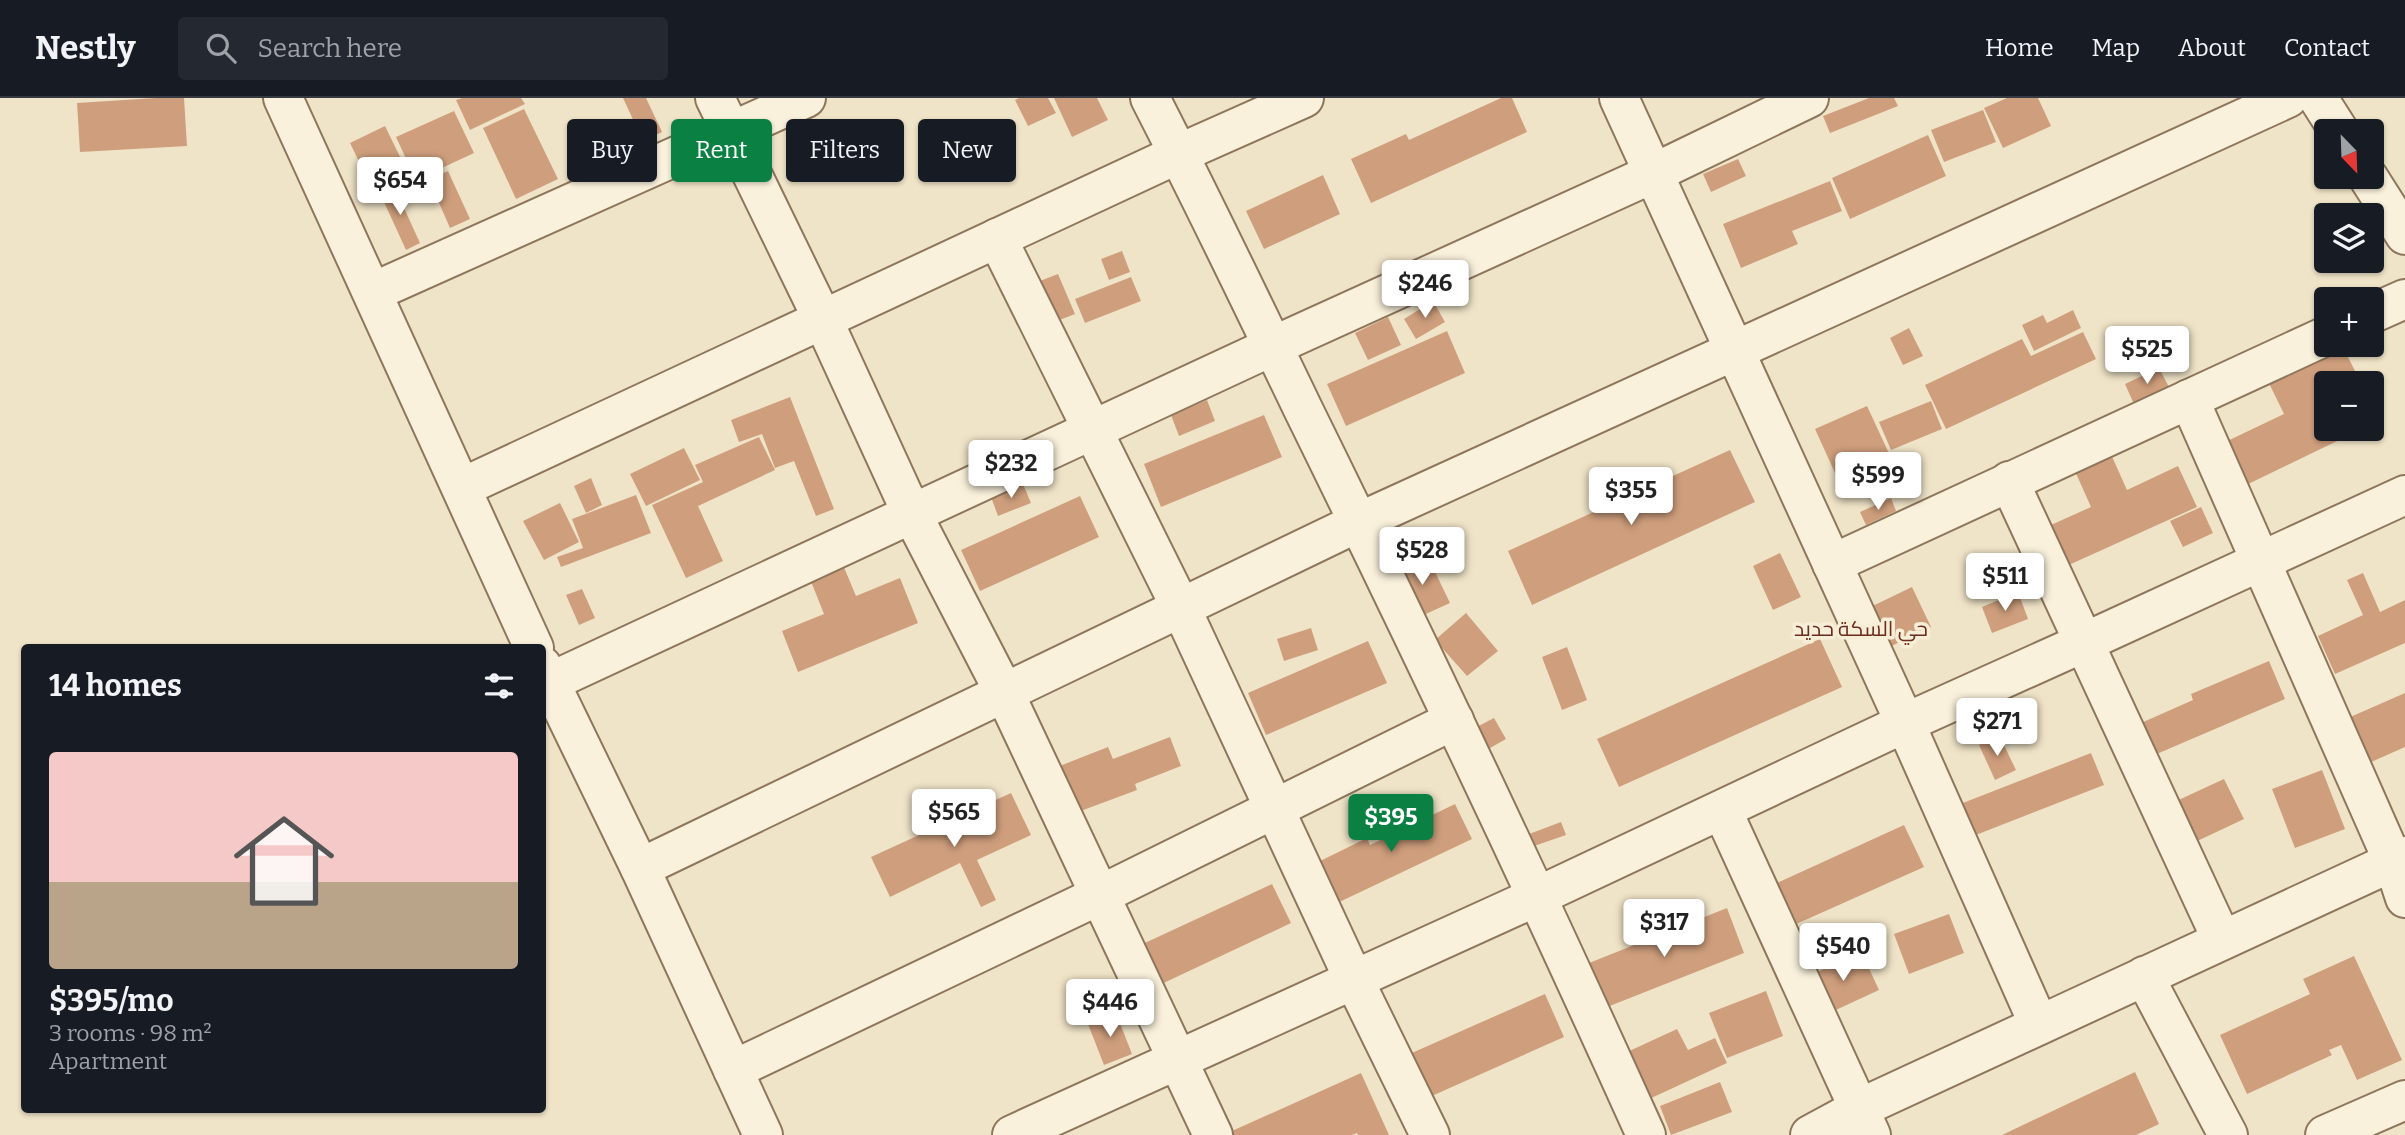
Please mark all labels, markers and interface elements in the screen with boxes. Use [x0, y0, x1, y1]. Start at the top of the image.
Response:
search box [178, 17, 668, 80]
text: Nestly [35, 28, 136, 68]
icon: search [202, 29, 240, 67]
text: Search here [258, 33, 402, 64]
text: Home [1985, 34, 2054, 62]
text: Map [2092, 34, 2140, 62]
text: About [2178, 34, 2246, 62]
text: Contact [2284, 34, 2370, 62]
chip: Buy [567, 119, 657, 182]
chip: Rent [671, 119, 772, 182]
chip: Filters [786, 119, 904, 182]
chip: New [918, 119, 1016, 182]
north arrow [2314, 119, 2384, 189]
map controls [2314, 119, 2384, 441]
pin: $654 [359, 158, 441, 217]
text: $654 [373, 166, 427, 194]
button: layers [2314, 203, 2384, 273]
pin: $246 [1384, 260, 1466, 320]
text: $246 [1398, 269, 1452, 297]
button: + [2314, 287, 2384, 357]
pin: $525 [2106, 327, 2188, 386]
text: $525 [2121, 335, 2173, 363]
button: − [2314, 371, 2384, 441]
pin: $232 [970, 440, 1052, 500]
text: $232 [984, 449, 1038, 477]
pin: $599 [1837, 452, 1919, 512]
text: $599 [1851, 461, 1905, 489]
pin: $355 [1590, 468, 1672, 527]
text: $355 [1605, 476, 1657, 504]
pin: $528 [1381, 528, 1463, 587]
text: $528 [1395, 536, 1449, 564]
pin: $511 [1964, 554, 2046, 613]
text: $511 [1982, 562, 2028, 590]
district label: حي السكة حديد [1794, 616, 1928, 645]
icon: filters [480, 667, 518, 705]
text: 14 homes [49, 668, 182, 704]
pin: $271 [1956, 698, 2038, 758]
text: $271 [1972, 707, 2022, 735]
pin: $565 [913, 790, 995, 849]
pin: $395 [1350, 794, 1432, 854]
icon: home [221, 798, 347, 924]
text: $565 [928, 798, 980, 826]
text: $395 [1364, 803, 1418, 831]
pin: $317 [1623, 900, 1705, 959]
text: $317 [1639, 908, 1689, 936]
pin: $540 [1802, 924, 1884, 983]
text: $540 [1815, 932, 1871, 960]
pin: $446 [1069, 979, 1151, 1039]
text: $395/mo [49, 983, 174, 1019]
text: $446 [1082, 988, 1138, 1016]
text: 3 rooms · 98 m² [49, 1019, 212, 1047]
text: Apartment [49, 1047, 167, 1075]

